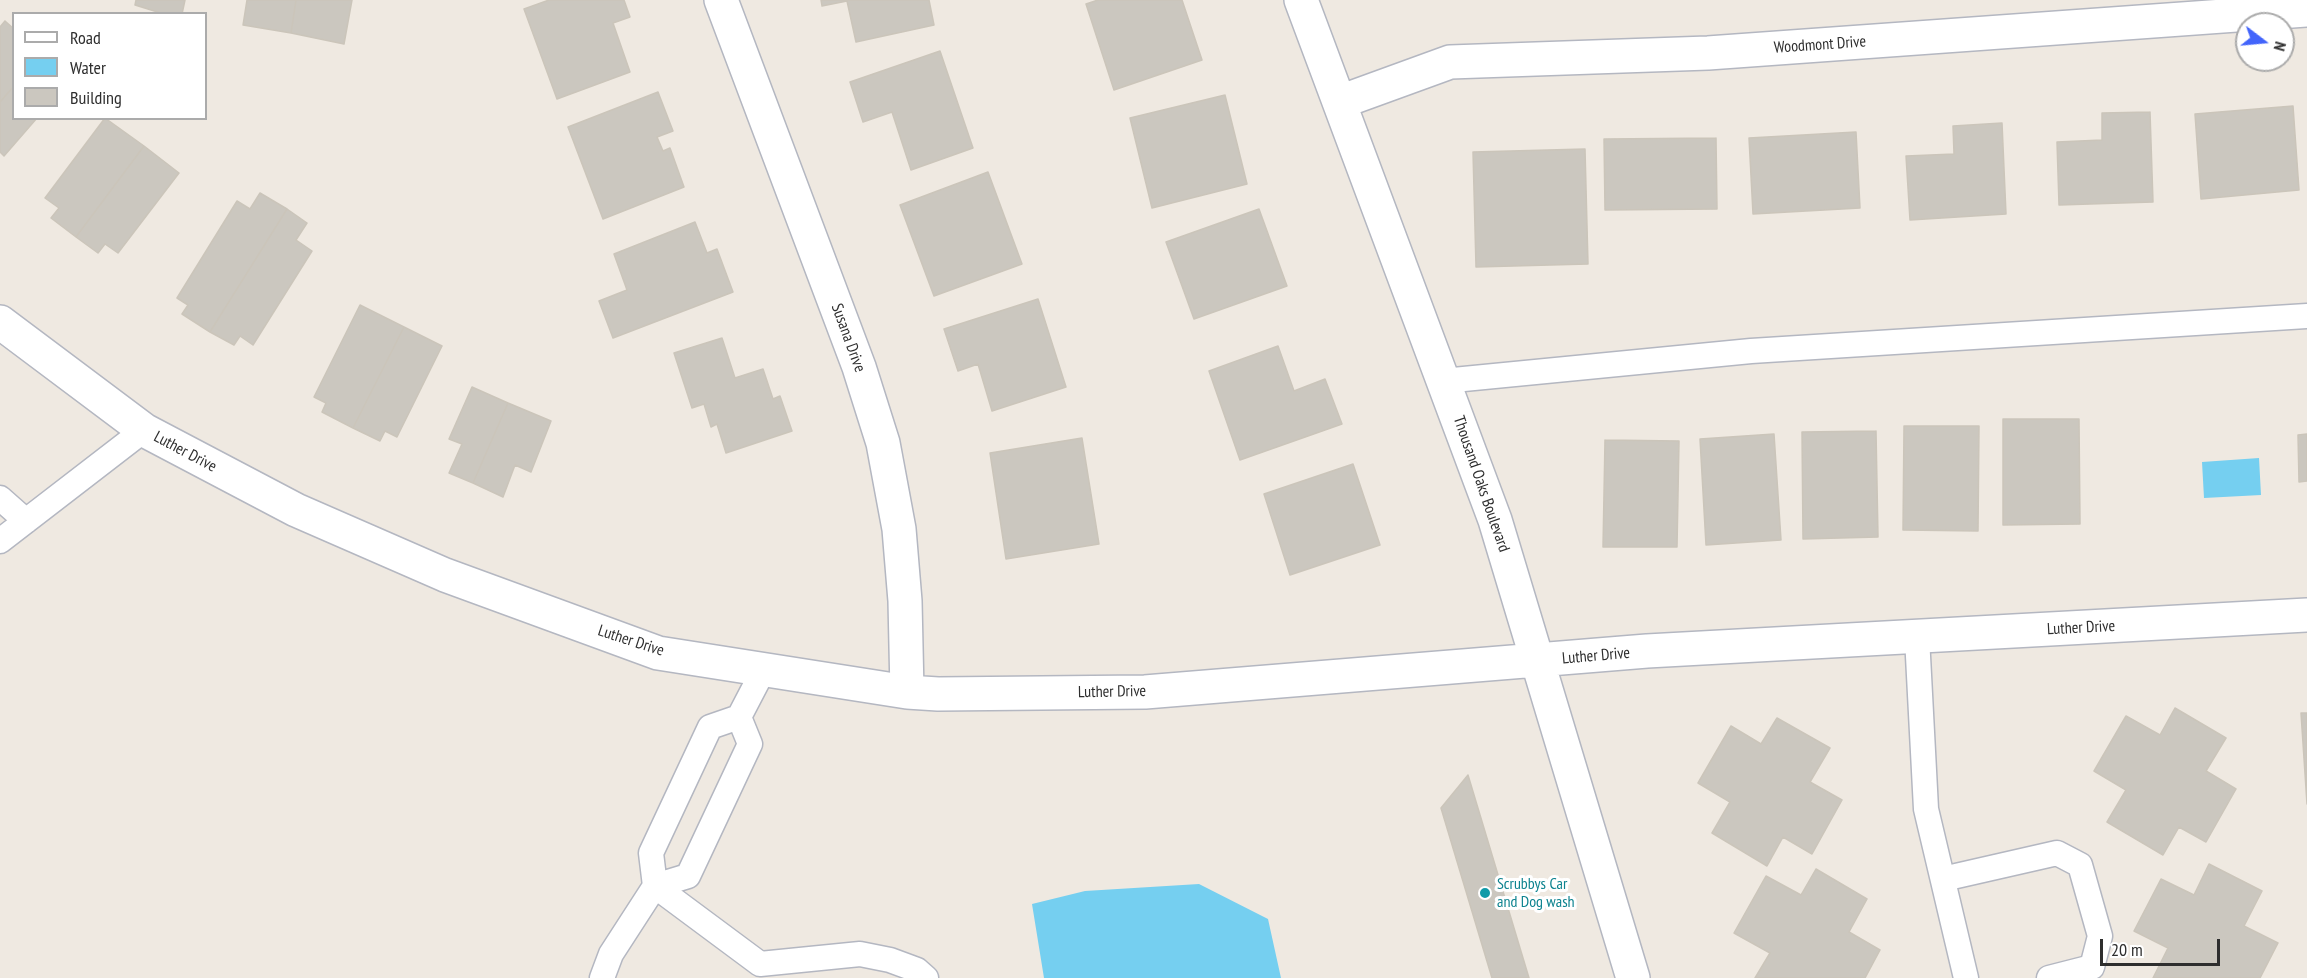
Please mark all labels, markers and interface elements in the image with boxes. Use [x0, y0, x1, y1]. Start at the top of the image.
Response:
legend [12, 12, 207, 120]
north arrow [2235, 12, 2295, 72]
text: Road [70, 26, 101, 49]
street label: Woodmont Drive [1773, 32, 1867, 58]
text: N [2270, 39, 2291, 53]
text: Water [70, 56, 106, 79]
text: Building [70, 86, 122, 109]
street label: Susana Drive [827, 301, 869, 375]
street label: Thousand Oaks Boulevard [1449, 413, 1513, 555]
street label: Luther Drive [150, 428, 220, 476]
street label: Luther Drive [2046, 617, 2116, 639]
street label: Luther Drive [596, 621, 666, 661]
street label: Luther Drive [1561, 643, 1631, 669]
street label: Luther Drive [1078, 682, 1146, 702]
place label: Scrubbys Car and Dog wash [1497, 874, 1575, 912]
marker: Scrubbys Car and Dog wash [1478, 886, 1492, 900]
scale bar [2103, 927, 2223, 965]
text: 20 m [2111, 938, 2143, 961]

